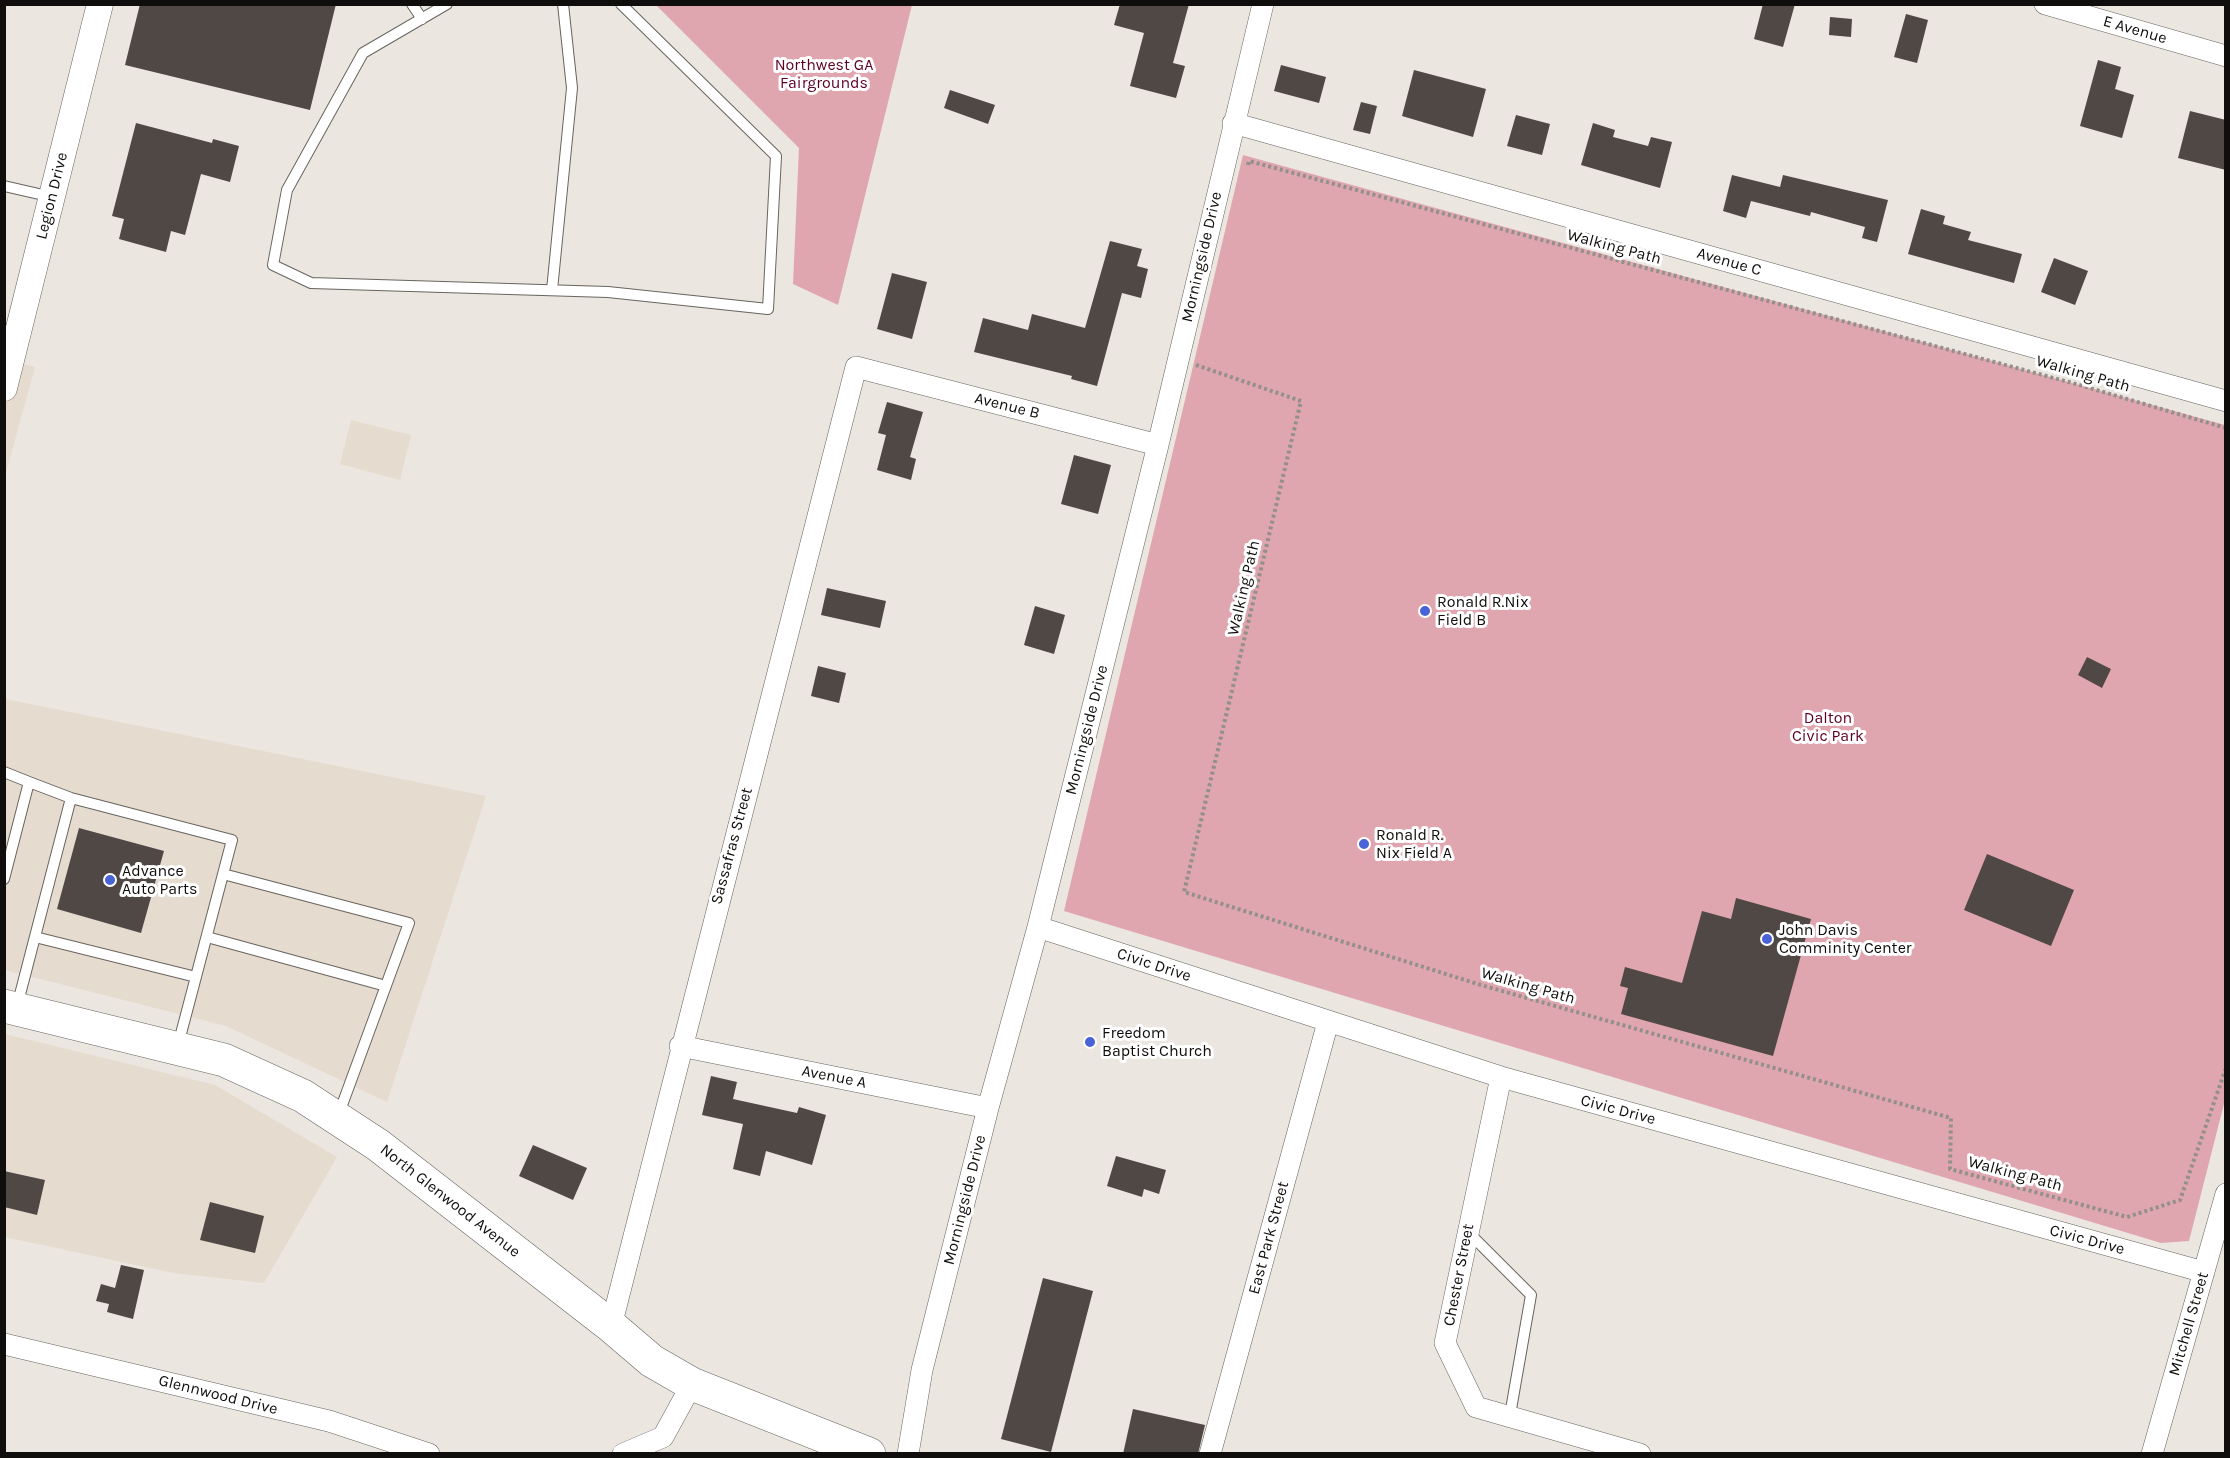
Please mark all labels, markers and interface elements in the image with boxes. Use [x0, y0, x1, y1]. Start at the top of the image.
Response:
street label: E Avenue [2101, 12, 2169, 48]
park label: Northwest GA Fairgrounds [775, 55, 873, 93]
street label: Legion Drive [32, 150, 72, 242]
street label: Morningside Drive [1178, 190, 1226, 324]
street label: Walking Path [1565, 225, 1663, 269]
street label: Avenue C [1695, 244, 1763, 280]
street label: Walking Path [2034, 351, 2132, 397]
street label: Avenue B [972, 389, 1042, 423]
street label: Walking Path [1224, 539, 1264, 637]
place label: Ronald R.Nix Field B [1437, 592, 1528, 630]
marker: Ronald R.Nix Field B [1418, 604, 1432, 618]
street label: Morningside Drive [1062, 663, 1112, 797]
park label: Dalton Civic Park [1792, 708, 1864, 746]
street label: Sassafras Street [707, 785, 757, 907]
place label: Ronald R. Nix Field A [1376, 825, 1452, 863]
marker: Ronald R. Nix Field A [1357, 837, 1371, 851]
place label: Advance Auto Parts [122, 861, 197, 899]
marker: Advance Auto Parts [103, 873, 117, 887]
place label: John Davis Comminity Center [1779, 920, 1912, 958]
marker: John Davis Comminity Center [1760, 932, 1774, 946]
street label: Civic Drive [1115, 944, 1193, 986]
street label: Walking Path [1479, 963, 1577, 1009]
place label: Freedom Baptist Church [1102, 1023, 1212, 1061]
marker: Freedom Baptist Church [1083, 1035, 1097, 1049]
street label: Avenue A [800, 1061, 868, 1093]
street label: Civic Drive [1578, 1091, 1658, 1129]
street label: Morningside Drive [940, 1133, 990, 1267]
street label: North Glenwood Avenue [376, 1140, 524, 1262]
street label: Walking Path [1966, 1152, 2064, 1196]
street label: East Park Street [1245, 1179, 1293, 1297]
street label: Civic Drive [2047, 1221, 2127, 1259]
street label: Chester Street [1440, 1222, 1478, 1328]
street label: Mitchell Street [2165, 1270, 2213, 1378]
street label: Glennwood Drive [156, 1371, 280, 1419]

